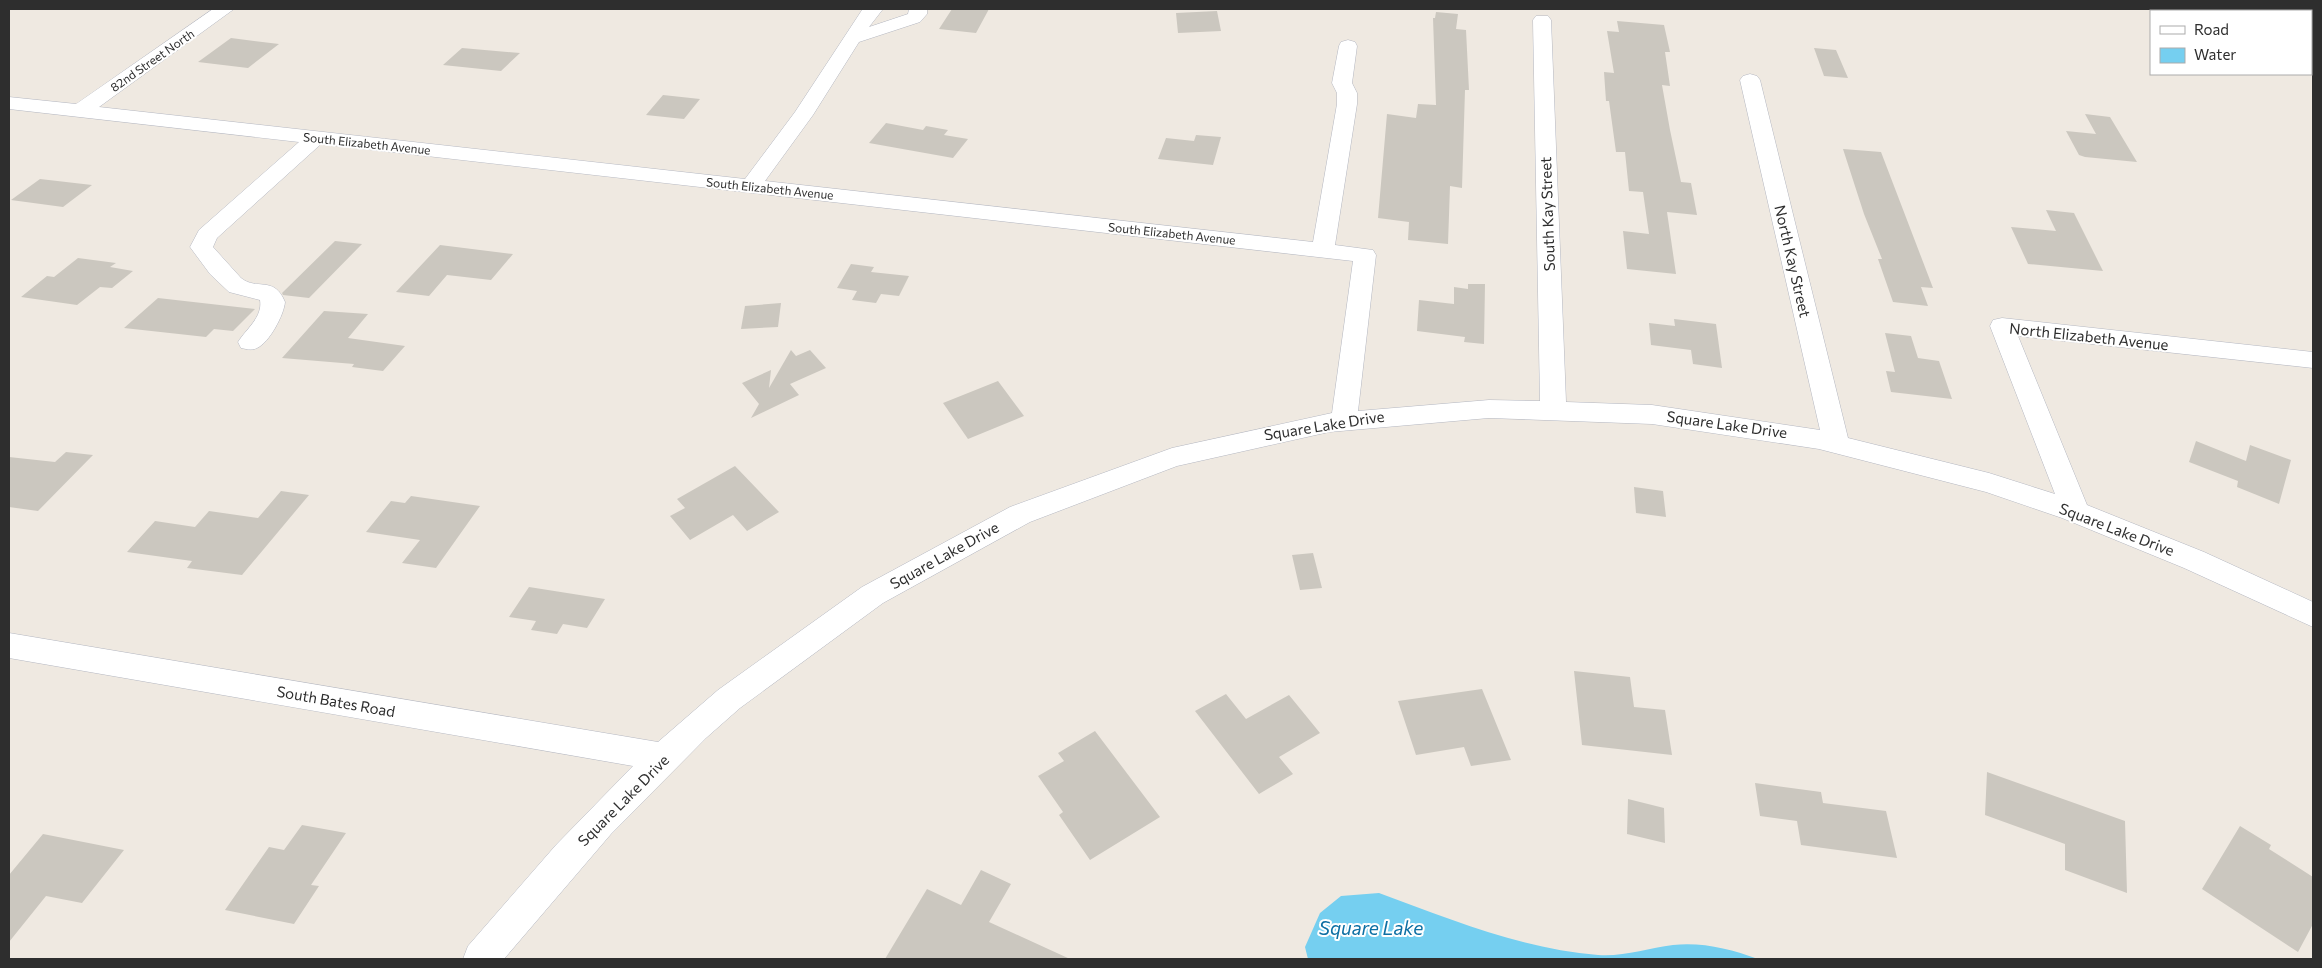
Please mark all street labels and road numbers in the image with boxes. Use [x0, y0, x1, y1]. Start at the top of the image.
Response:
street label: 82nd Street North [107, 26, 197, 94]
street label: South Elizabeth Avenue [303, 129, 431, 157]
street label: South Kay Street [1536, 156, 1558, 272]
street label: South Elizabeth Avenue [706, 174, 834, 202]
street label: North Kay Street [1771, 203, 1815, 319]
street label: South Elizabeth Avenue [1108, 219, 1236, 247]
street label: North Elizabeth Avenue [2008, 319, 2170, 353]
street label: Square Lake Drive [1263, 407, 1386, 443]
street label: Square Lake Drive [1666, 407, 1789, 441]
street label: Square Lake Drive [2057, 499, 2177, 559]
street label: Square Lake Drive [886, 518, 1002, 592]
street label: South Bates Road [275, 682, 397, 720]
street label: Square Lake Drive [574, 751, 672, 849]

